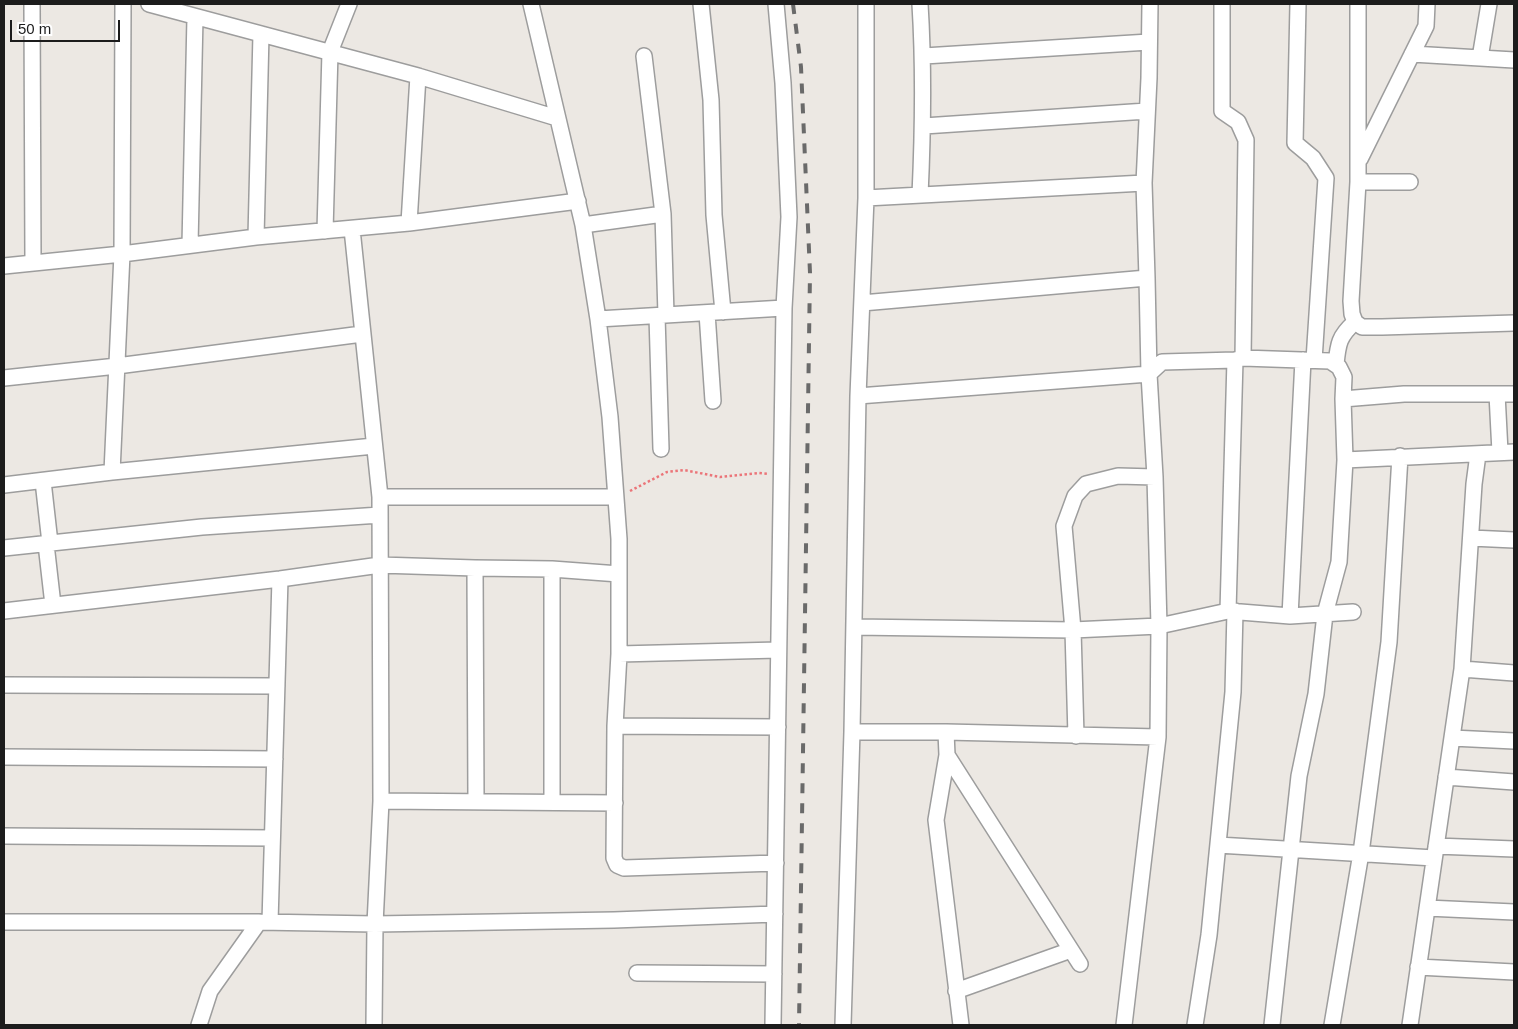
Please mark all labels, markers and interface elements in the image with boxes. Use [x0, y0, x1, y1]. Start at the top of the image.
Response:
scale bar [12, 10, 122, 42]
text: 50 m [18, 20, 51, 37]

